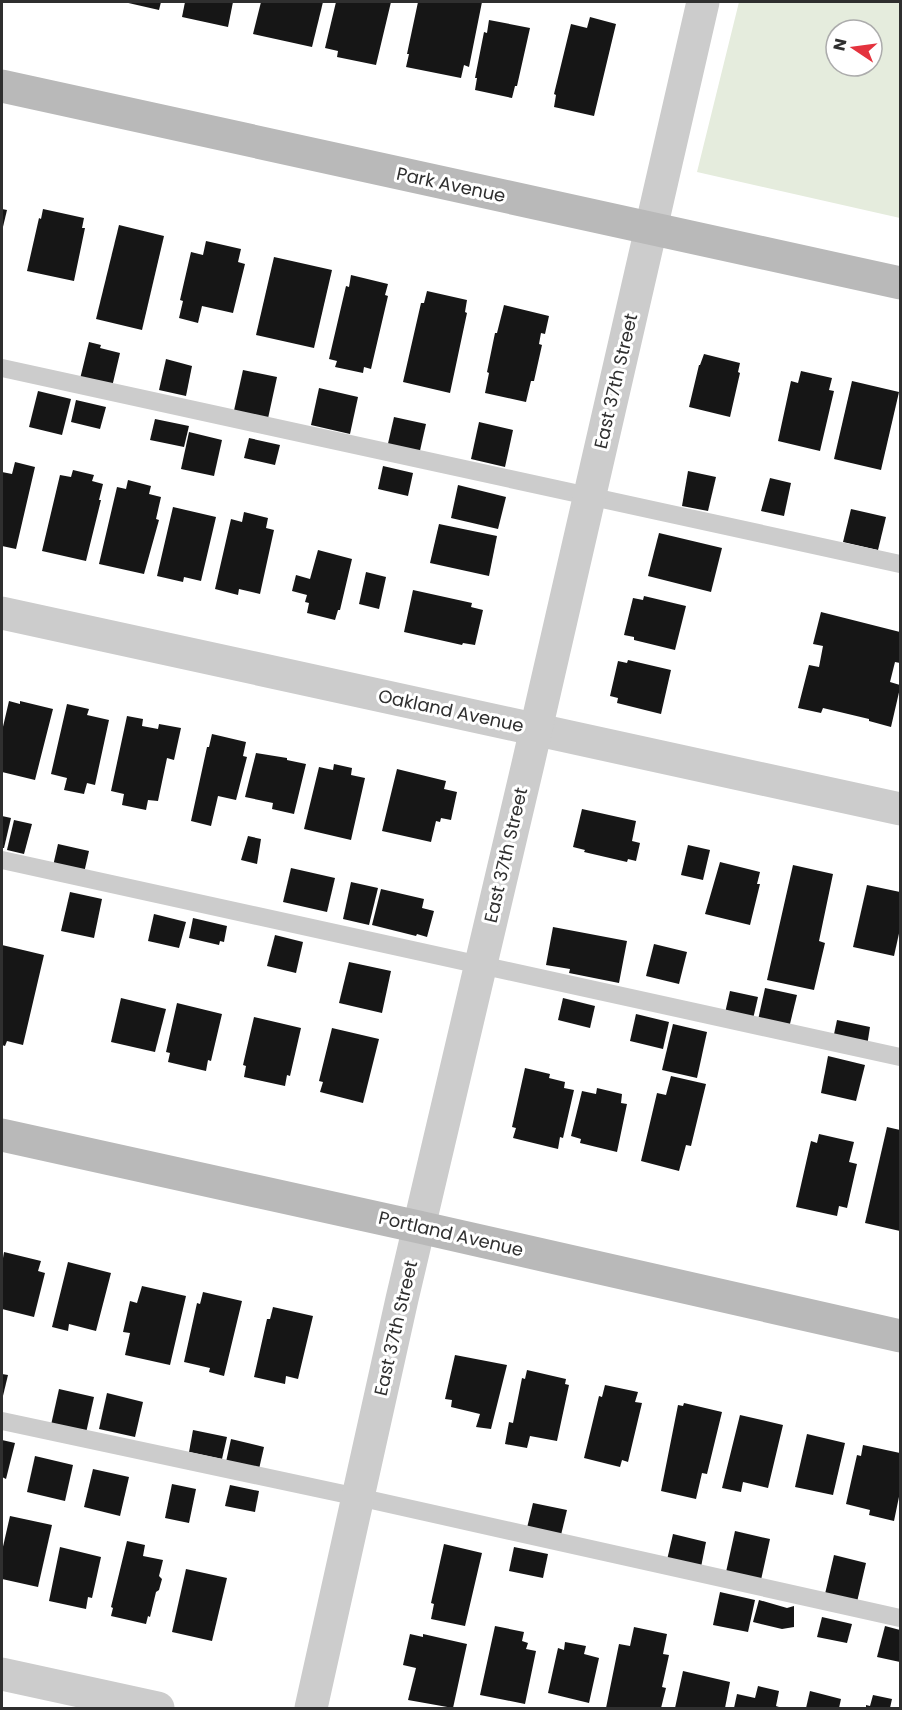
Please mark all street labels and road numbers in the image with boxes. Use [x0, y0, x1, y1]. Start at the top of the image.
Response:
street label: Park Avenue [394, 161, 508, 208]
street label: East 37th Street [588, 311, 643, 451]
street label: Oakland Avenue [376, 683, 526, 738]
street label: East 37th Street [478, 785, 533, 925]
street label: Portland Avenue [376, 1205, 526, 1262]
street label: East 37th Street [368, 1258, 423, 1398]

